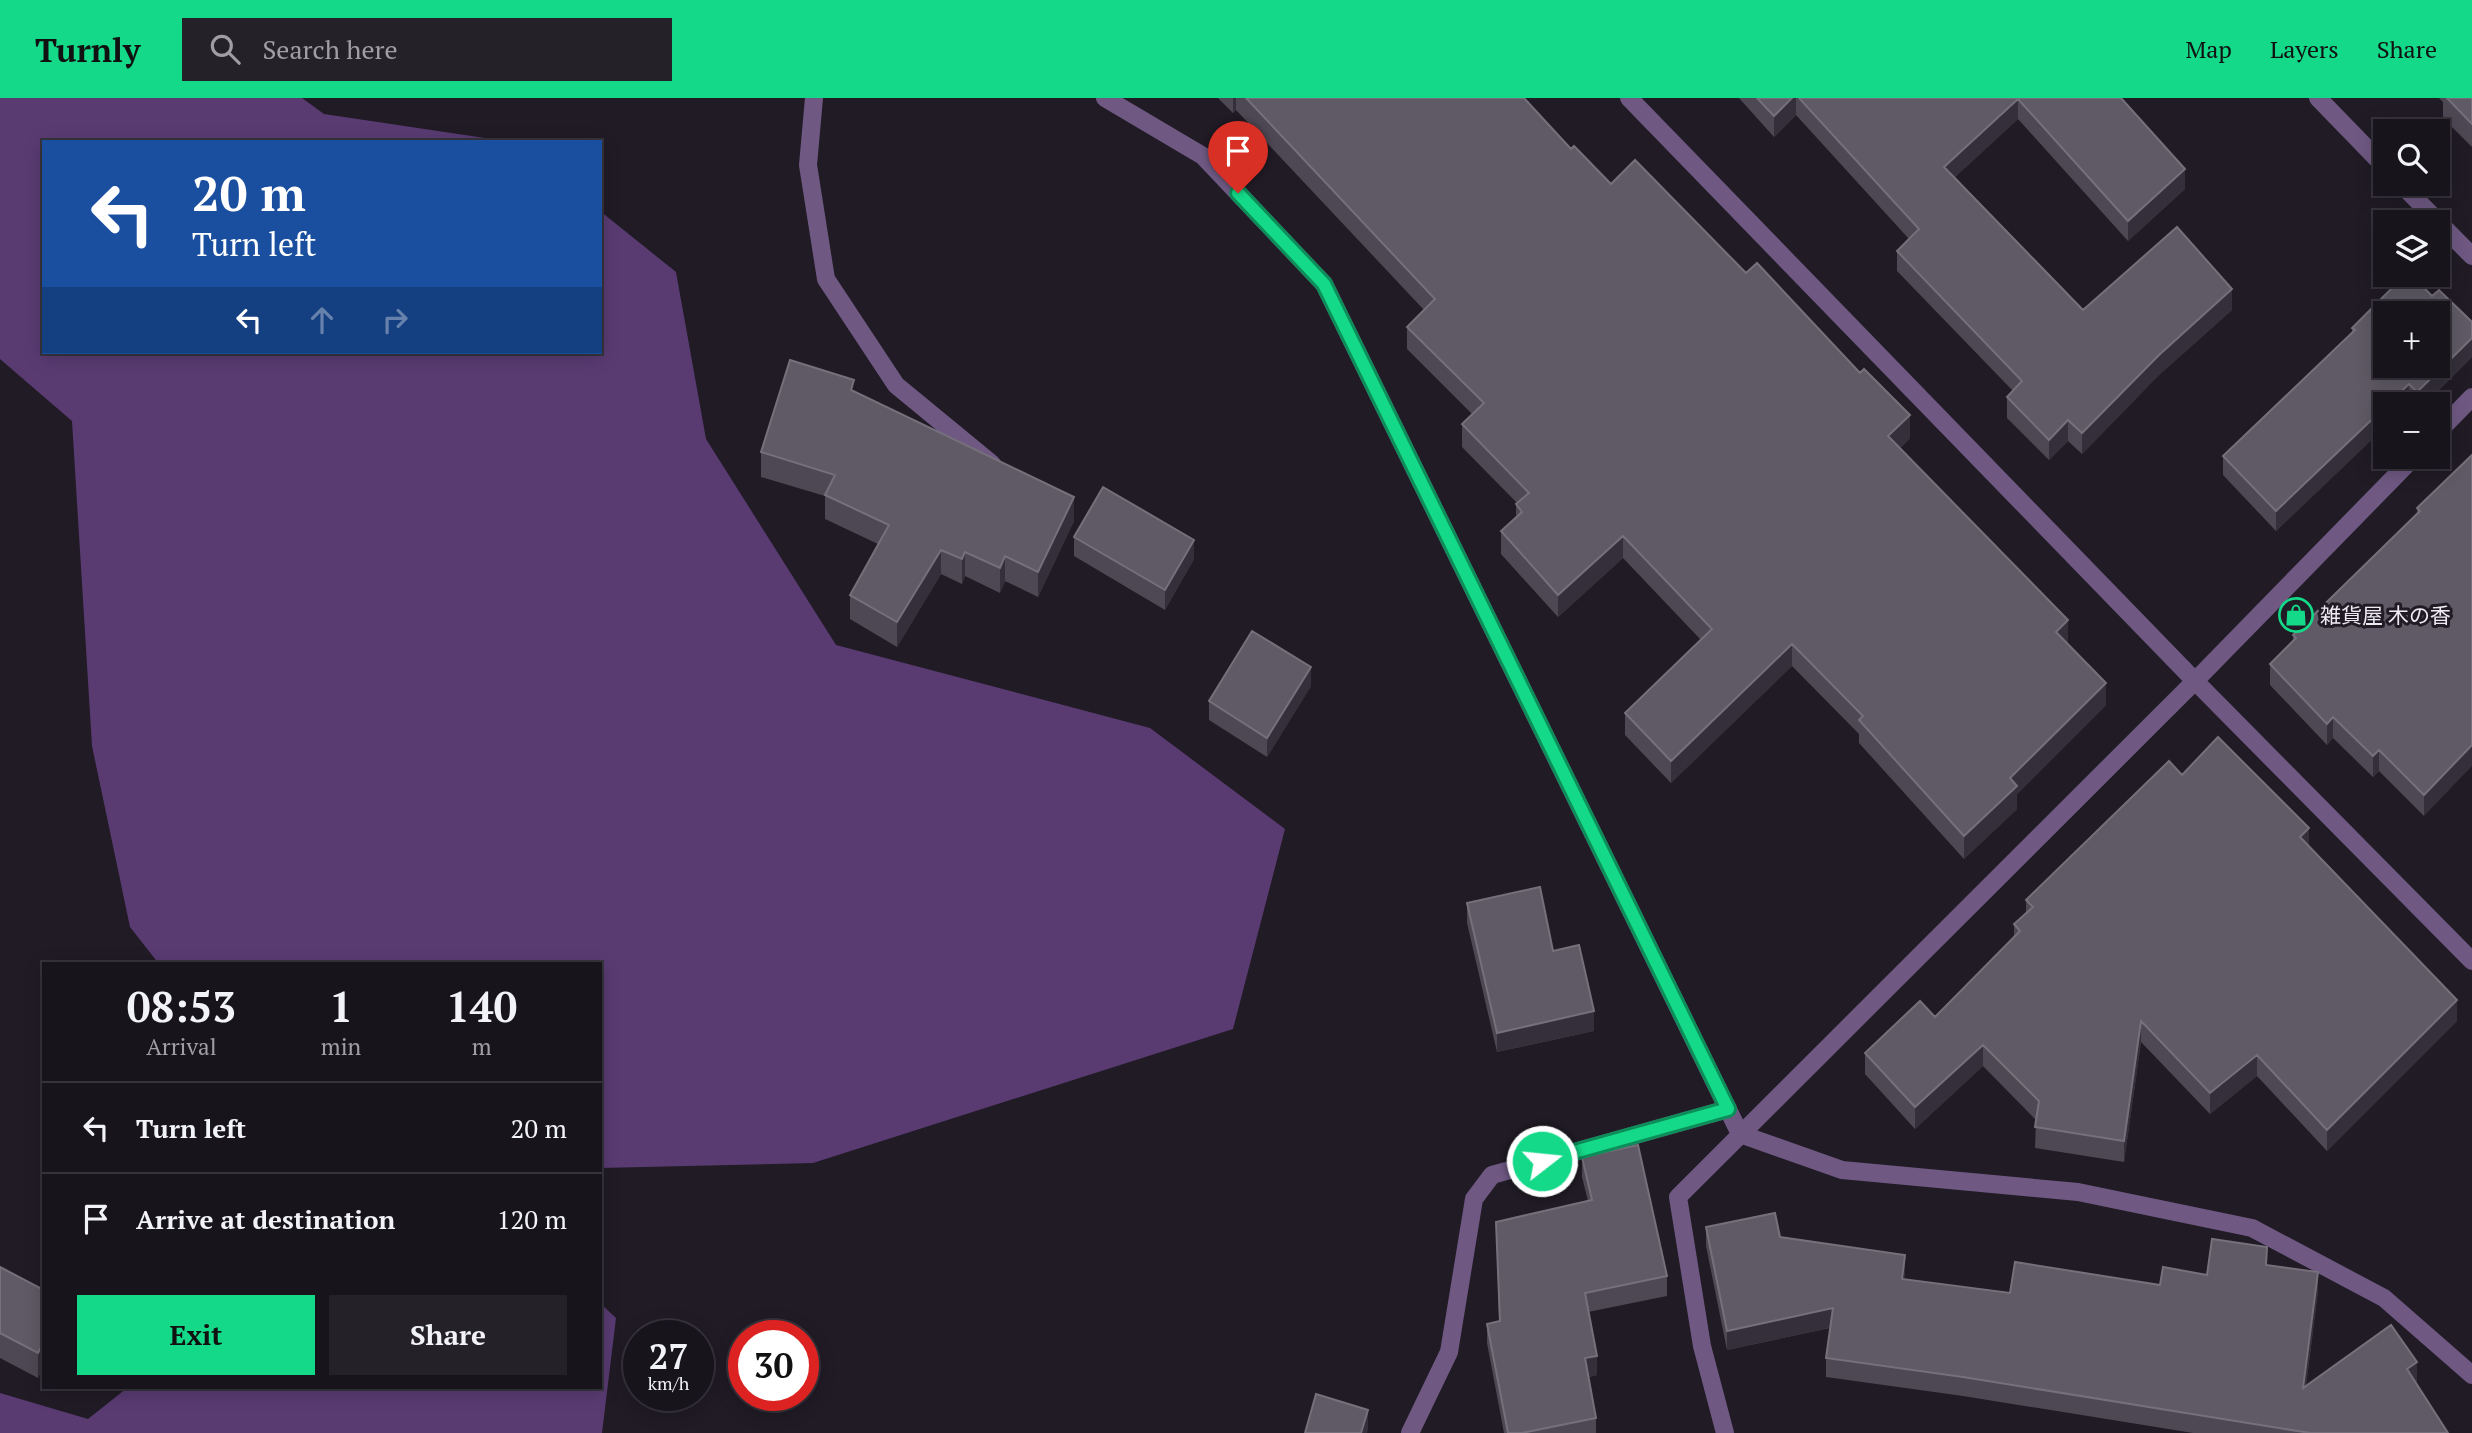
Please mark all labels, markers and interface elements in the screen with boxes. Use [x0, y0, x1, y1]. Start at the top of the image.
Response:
search box [182, 18, 672, 81]
text: Turnly [35, 28, 140, 71]
icon: search [206, 30, 244, 68]
text: Search here [262, 32, 398, 66]
text: Map [2185, 33, 2232, 65]
text: Layers [2270, 33, 2339, 65]
text: Share [2377, 33, 2437, 65]
map controls [2373, 119, 2450, 469]
button: search [2373, 119, 2450, 196]
pin [1208, 121, 1268, 193]
icon: arrive [1219, 132, 1257, 170]
text: 20 m [192, 160, 306, 225]
icon: left [77, 168, 168, 259]
button: layers [2373, 210, 2450, 287]
text: Turn left [192, 223, 316, 265]
icon: left [230, 301, 268, 339]
icon: ahead [303, 301, 341, 339]
icon: right [376, 301, 414, 339]
button: + [2373, 301, 2450, 378]
button: − [2373, 392, 2450, 469]
shop icon: 雑貨屋 木の香 [2277, 596, 2315, 634]
place label: 雑貨屋 木の香 [2320, 601, 2451, 629]
text: 08:53 [127, 978, 236, 1034]
text: 1 [329, 978, 353, 1034]
text: 140 [446, 978, 517, 1034]
text: Arrival [146, 1031, 217, 1062]
text: min [321, 1031, 361, 1062]
text: m [472, 1031, 492, 1062]
icon: left [77, 1109, 115, 1147]
text: Turn left [136, 1111, 246, 1145]
text: 20 m [511, 1111, 567, 1145]
position arrow [1505, 1124, 1579, 1198]
icon: arrive [77, 1200, 115, 1238]
text: Arrive at destination [136, 1202, 395, 1236]
text: 120 m [497, 1202, 567, 1236]
button: Exit [77, 1295, 315, 1375]
button: Share [329, 1295, 567, 1375]
speed limit sign: 30 [728, 1320, 819, 1411]
text: 27 [649, 1333, 688, 1379]
text: km/h [648, 1371, 689, 1395]

